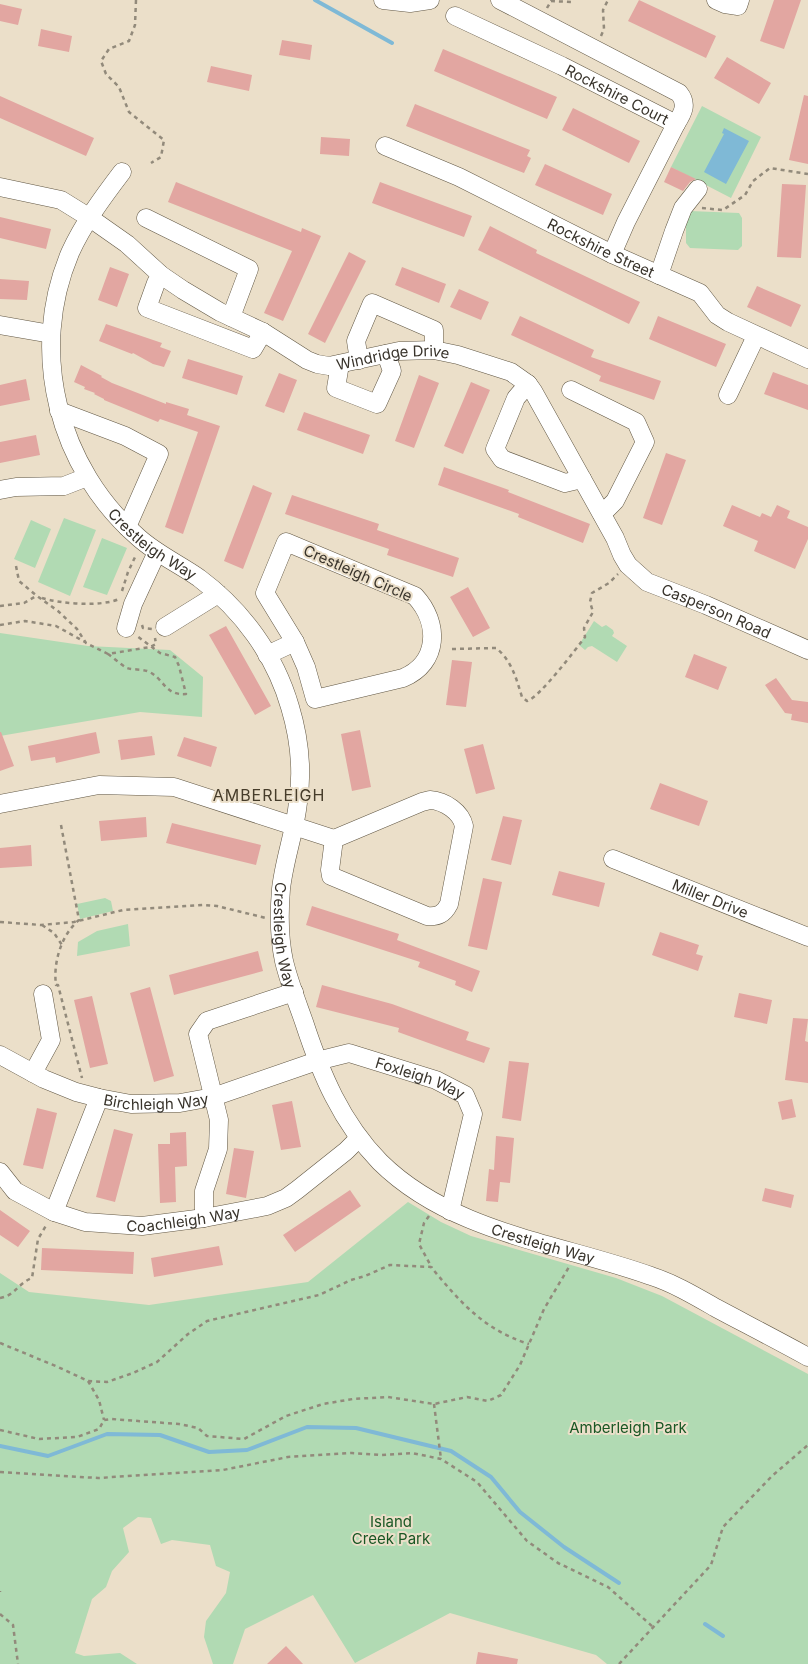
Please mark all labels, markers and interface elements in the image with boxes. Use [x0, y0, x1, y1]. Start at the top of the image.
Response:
street label: Rockshire Court [562, 60, 672, 128]
street label: Rockshire Street [545, 214, 658, 281]
street label: Windridge Drive [335, 340, 451, 374]
street label: Crestleigh Way [104, 504, 201, 584]
street label: Crestleigh Circle [301, 540, 415, 606]
street label: Casperson Road [659, 579, 774, 642]
district label: AMBERLEIGH [213, 785, 325, 805]
street label: Miller Drive [670, 874, 751, 922]
street label: Crestleigh Way [270, 881, 301, 991]
street label: Foxleigh Way [373, 1052, 469, 1103]
street label: Birchleigh Way [102, 1088, 210, 1114]
street label: Coachleigh Way [126, 1202, 242, 1236]
street label: Crestleigh Way [489, 1219, 598, 1268]
park label: Amberleigh Park [569, 1418, 688, 1437]
park label: Island Creek Park [352, 1512, 431, 1548]

